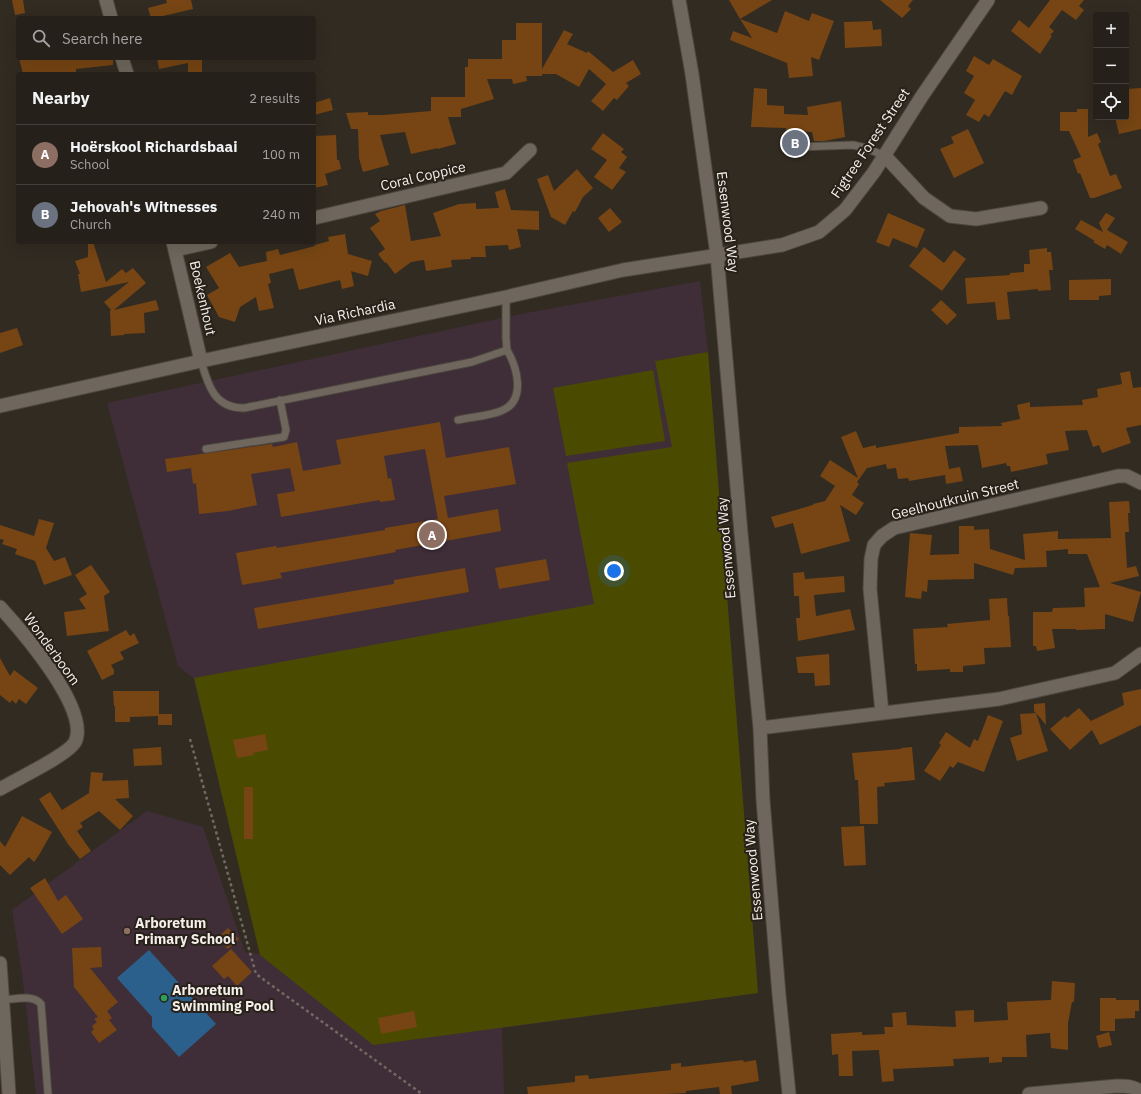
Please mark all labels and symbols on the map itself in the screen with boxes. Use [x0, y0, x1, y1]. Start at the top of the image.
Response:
street label: Figtree Forest Street [827, 85, 914, 201]
pin: B [782, 128, 808, 158]
street label: Coral Coppice [379, 157, 468, 195]
street label: Essenwood Way [713, 170, 743, 274]
street label: Boekenhout [186, 259, 220, 337]
street label: Via Richardia [313, 295, 397, 329]
street label: Geelhoutkruin Street [889, 474, 1021, 524]
street label: Essenwood Way [713, 497, 739, 599]
pin: A [419, 520, 445, 550]
your location [604, 561, 624, 581]
street label: Wonderboom [20, 609, 84, 689]
street label: Essenwood Way [740, 819, 766, 921]
place label: Arboretum Primary School [135, 914, 235, 948]
marker: Arboretum Primary School [122, 926, 132, 936]
place label: Arboretum Swimming Pool [172, 981, 274, 1015]
marker: Arboretum Swimming Pool [159, 993, 169, 1003]

